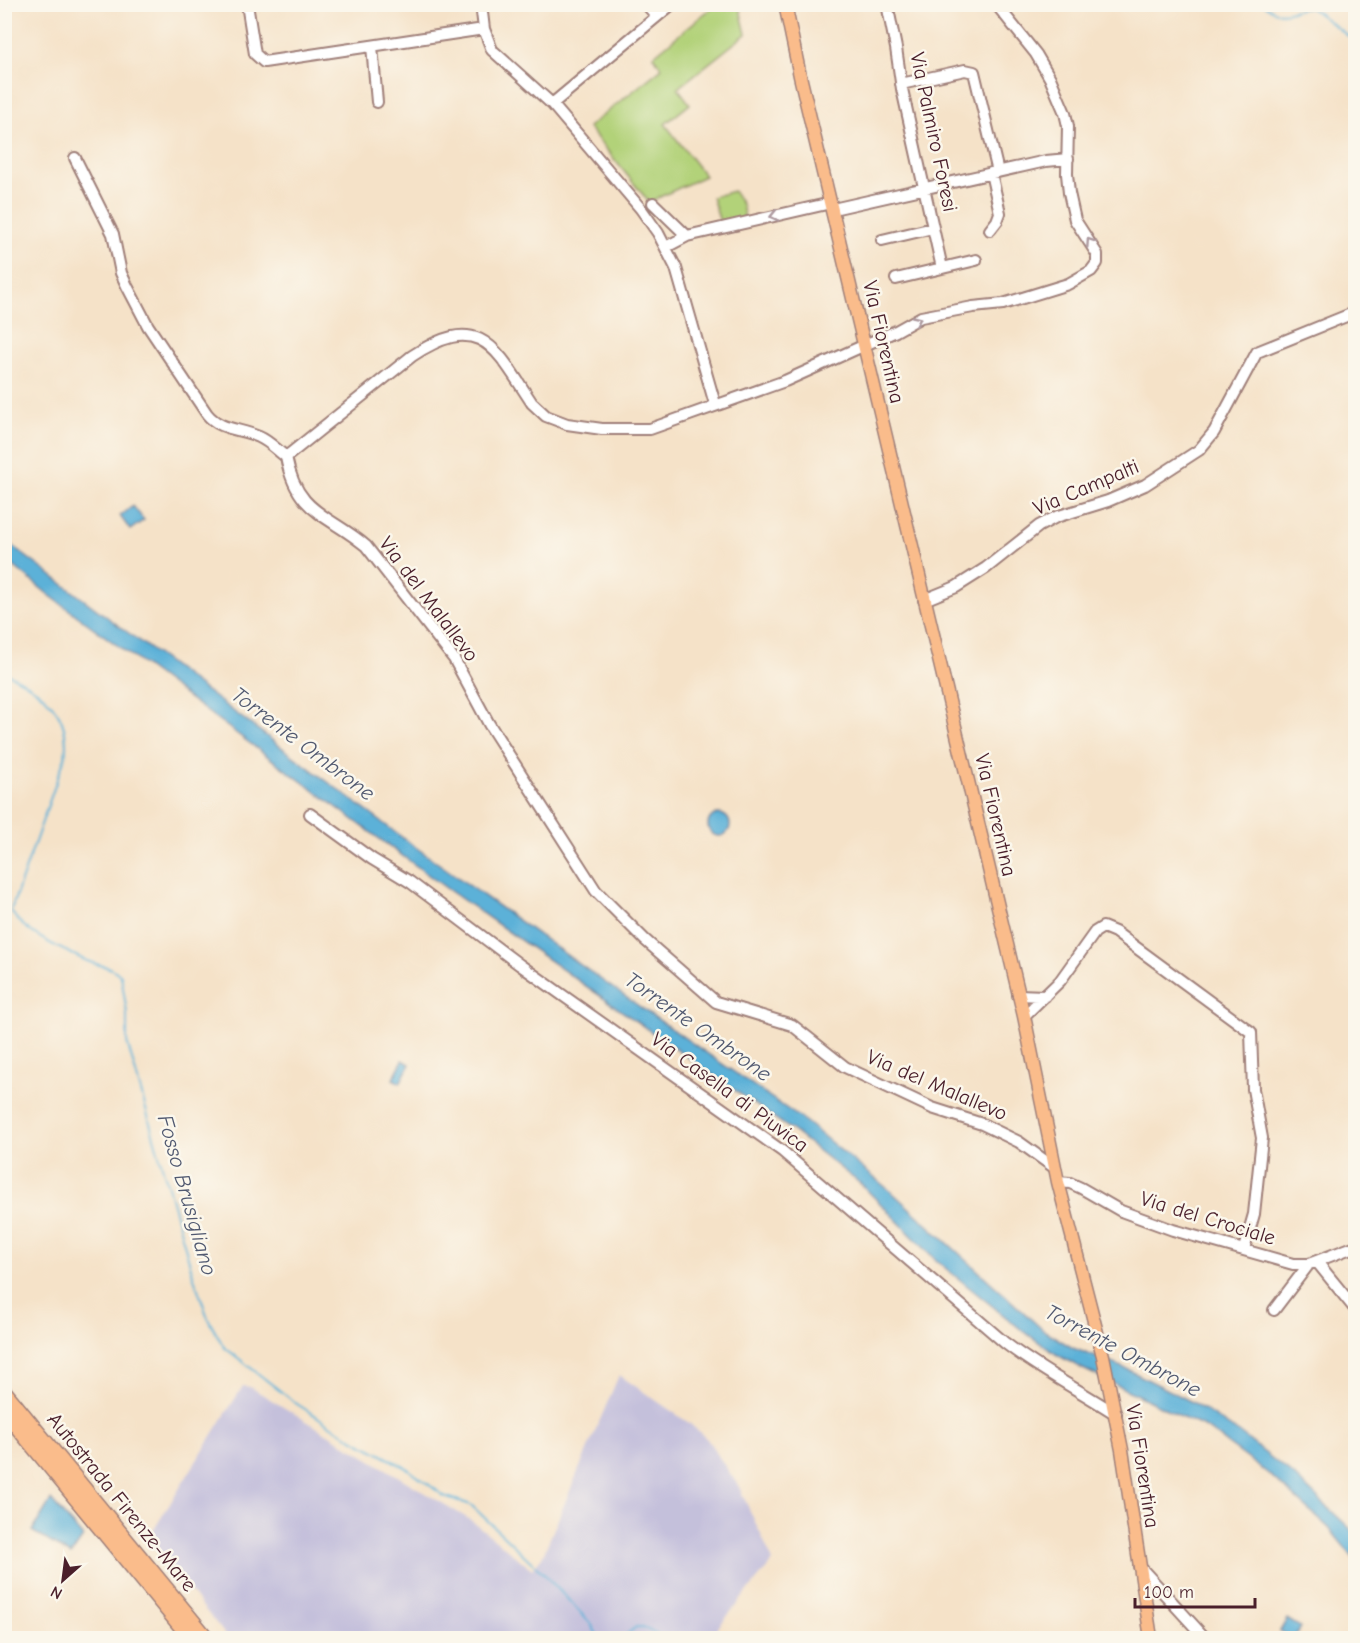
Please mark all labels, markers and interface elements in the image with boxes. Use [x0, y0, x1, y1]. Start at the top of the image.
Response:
street label: Via Palmiro Foresi [905, 50, 963, 214]
one-way arrow [769, 209, 779, 222]
one-way arrow [1085, 238, 1097, 248]
street label: Via Fiorentina [858, 278, 910, 406]
one-way arrow [910, 316, 921, 328]
street label: Via Campalti [1030, 454, 1142, 520]
street label: Via del Malallevo [374, 532, 484, 666]
water label: Torrente Ombrone [226, 682, 380, 806]
street label: Via Fiorentina [970, 751, 1022, 879]
water label: Torrente Ombrone [620, 967, 776, 1087]
street label: Via Casella di Piuvica [647, 1027, 813, 1157]
street label: Via del Malallevo [863, 1045, 1011, 1125]
water label: Fosso Brusigliano [152, 1112, 222, 1278]
street label: Via del Crociale [1138, 1186, 1278, 1250]
water label: Torrente Ombrone [1040, 1299, 1206, 1403]
street label: Via Fiorentina [1121, 1402, 1165, 1530]
street label: Autostrada Firenze-Mare [42, 1408, 202, 1596]
north arrow [33, 1550, 93, 1610]
scale bar [1135, 1571, 1255, 1609]
text: N [48, 1582, 65, 1603]
text: 100 m [1144, 1582, 1194, 1603]

